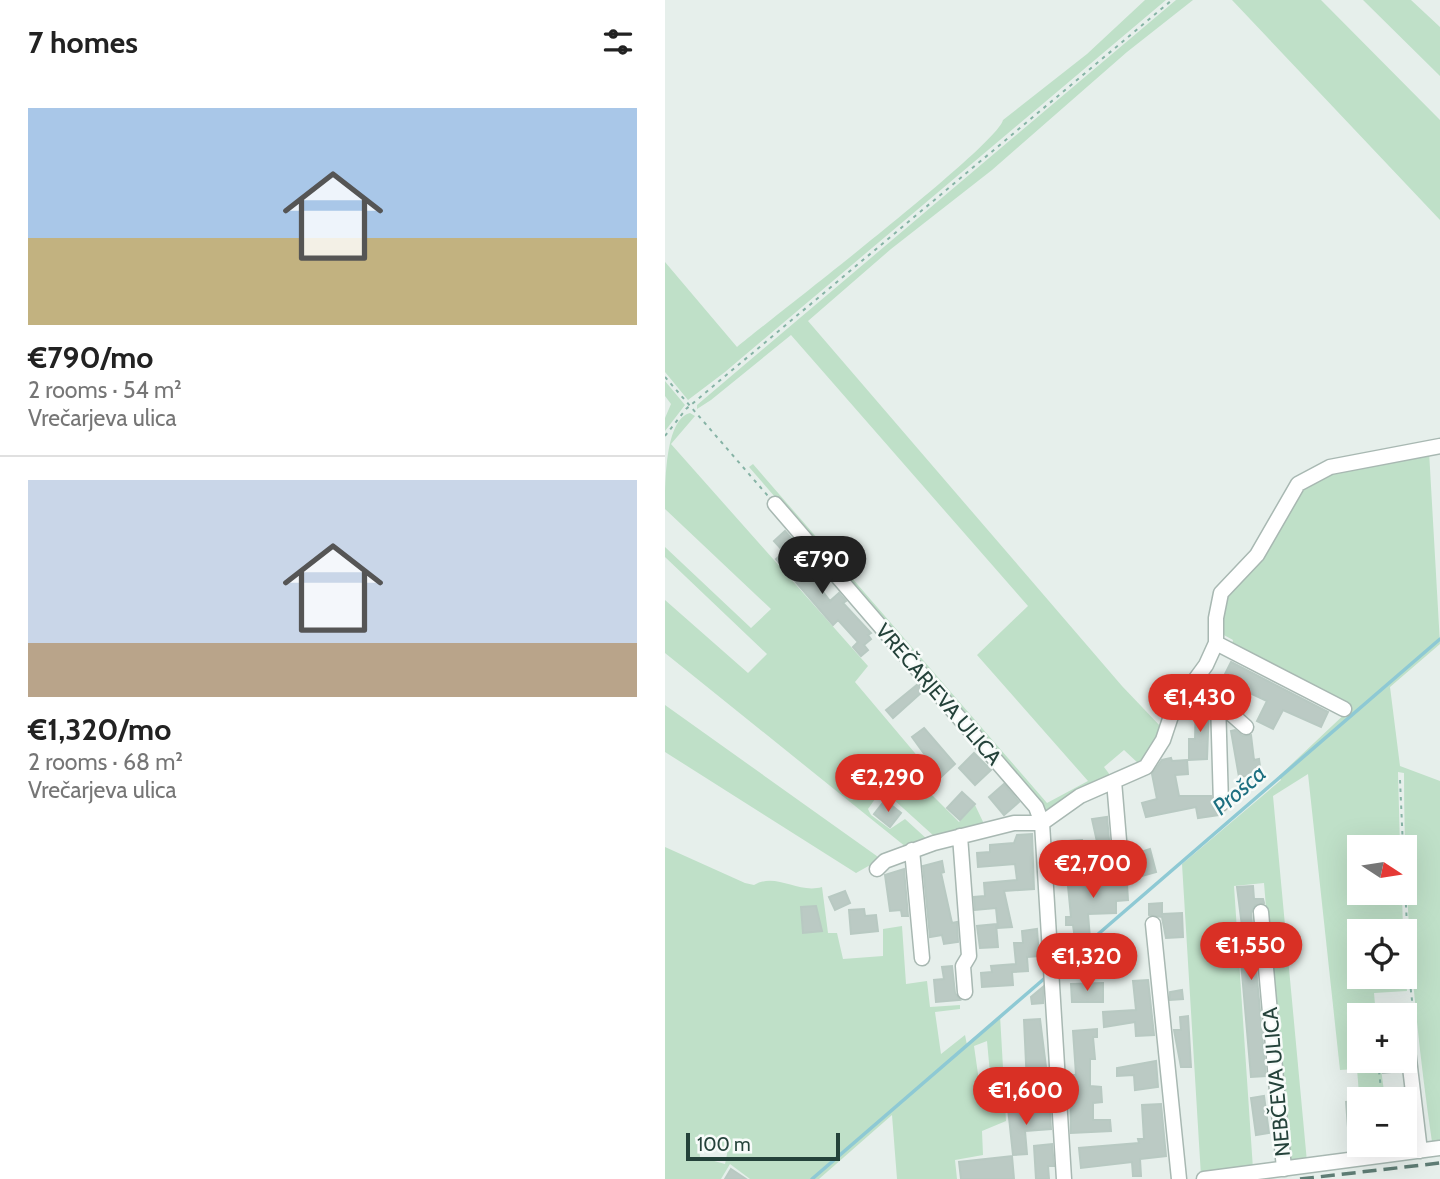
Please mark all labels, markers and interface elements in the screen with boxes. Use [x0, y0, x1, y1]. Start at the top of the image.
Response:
icon: filters [599, 23, 637, 61]
text: 7 homes [28, 24, 138, 61]
icon: home [270, 153, 396, 279]
text: €790/mo [28, 339, 153, 376]
text: 2 rooms · 54 m² [28, 376, 182, 404]
text: Vrečarjeva ulica [28, 404, 177, 432]
icon: home [270, 525, 396, 651]
pin: €790 [781, 536, 863, 596]
text: €790 [794, 545, 850, 573]
street label: VREČARJEVA ULICA [871, 618, 1007, 770]
pin: €1,430 [1143, 674, 1257, 734]
text: €1,430 [1164, 683, 1236, 711]
text: €1,320/mo [28, 711, 171, 748]
text: 2 rooms · 68 m² [28, 748, 183, 776]
pin: €2,290 [831, 754, 945, 814]
water label: Prošca [1206, 759, 1272, 821]
text: €2,290 [851, 763, 925, 791]
text: Vrečarjeva ulica [28, 776, 177, 804]
north arrow [1347, 835, 1417, 905]
map controls [1347, 835, 1417, 1157]
pin: €2,700 [1036, 841, 1150, 900]
text: €2,700 [1055, 849, 1131, 877]
button: locate [1347, 919, 1417, 989]
pin: €1,550 [1194, 922, 1308, 982]
text: €1,550 [1216, 931, 1286, 959]
pin: €1,320 [1030, 934, 1144, 993]
text: €1,320 [1052, 942, 1122, 970]
button: + [1347, 1003, 1417, 1073]
street label: NEBČEVA ULICA [1257, 1006, 1295, 1158]
pin: €1,600 [969, 1068, 1083, 1127]
text: €1,600 [989, 1076, 1063, 1104]
button: − [1347, 1087, 1417, 1157]
scale bar [686, 1130, 840, 1162]
text: 100 m [697, 1133, 751, 1156]

